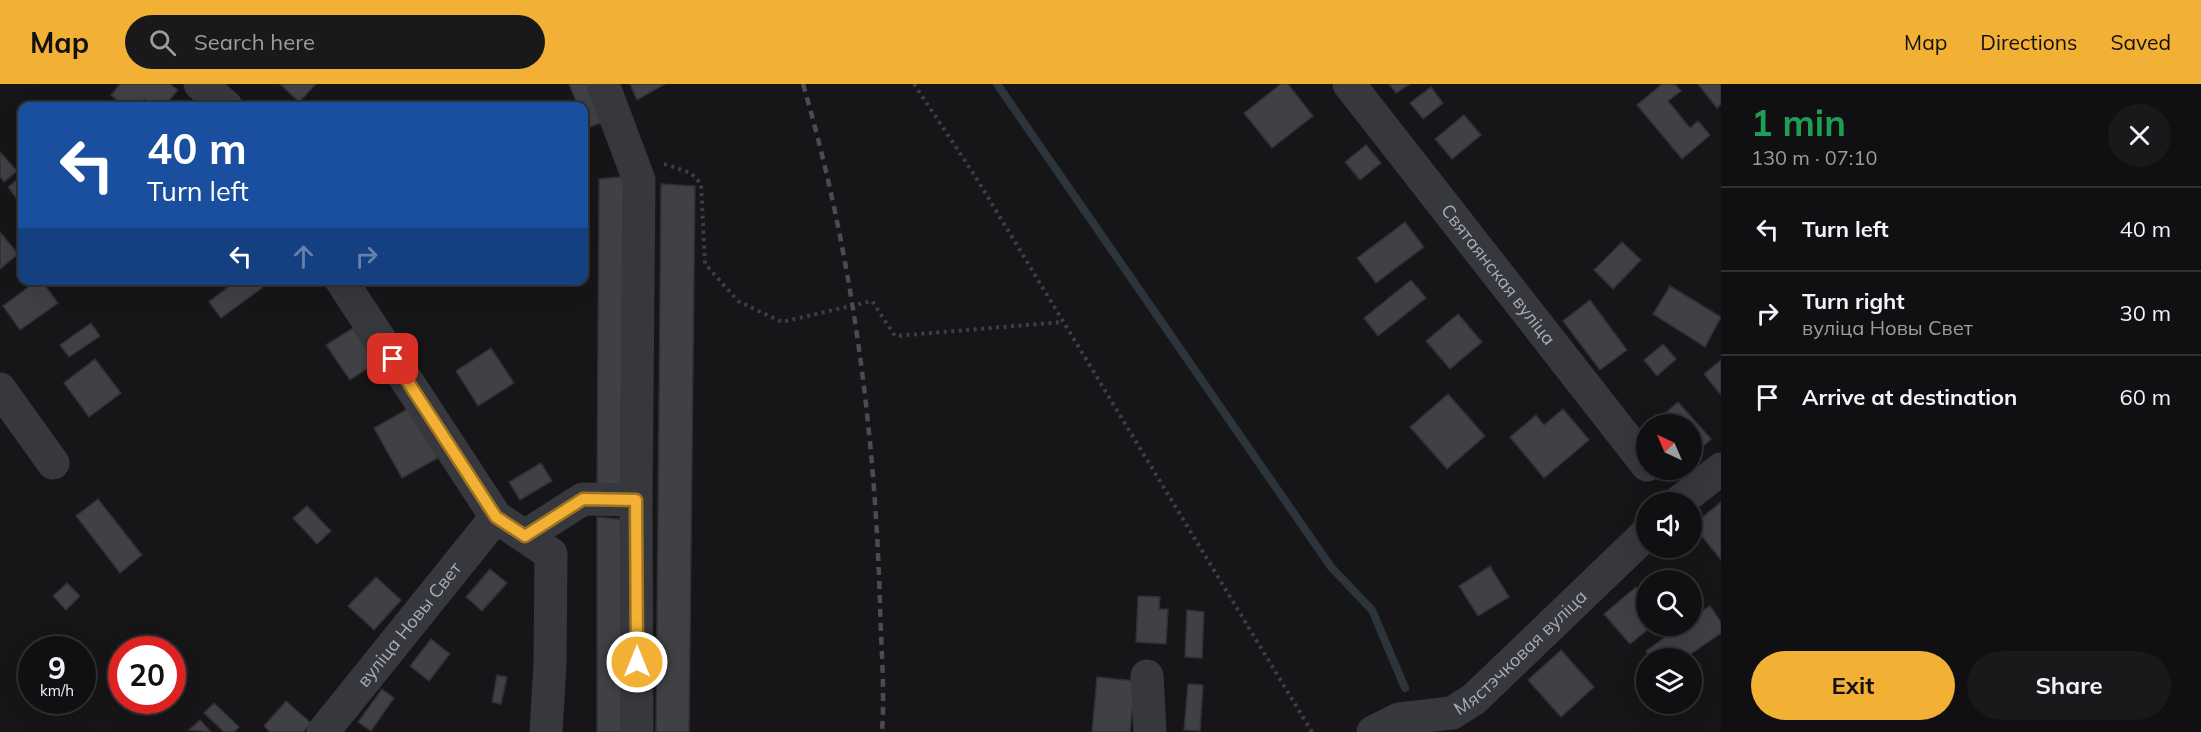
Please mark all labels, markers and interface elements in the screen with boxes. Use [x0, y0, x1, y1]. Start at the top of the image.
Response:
search box [125, 15, 545, 69]
text: Map [30, 25, 89, 60]
icon: search [146, 26, 179, 59]
text: Search here [194, 28, 315, 56]
text: Map [1904, 29, 1947, 55]
text: Directions [1980, 29, 2077, 55]
text: Saved [2110, 29, 2171, 55]
text: 1 min [1751, 100, 1846, 145]
button: close [2108, 104, 2171, 167]
text: 40 m [147, 122, 247, 175]
icon: left [48, 126, 126, 204]
text: 130 m · 07:10 [1751, 145, 1877, 170]
text: Turn left [147, 174, 249, 208]
street label: Святаянская вуліца [1436, 199, 1561, 349]
icon: left [1751, 213, 1784, 246]
text: Turn left [1802, 215, 1889, 243]
text: 40 m [2120, 215, 2171, 243]
icon: left [224, 240, 257, 273]
icon: ahead [287, 240, 320, 273]
icon: right [350, 240, 383, 273]
text: Turn right [1802, 287, 1905, 315]
icon: right [1751, 297, 1784, 330]
text: 30 m [2120, 299, 2171, 327]
text: вуліца Новы Свет [1802, 315, 1973, 340]
pin [367, 333, 418, 384]
icon: arrive [376, 342, 409, 375]
icon: arrive [1751, 381, 1784, 414]
text: Arrive at destination [1802, 383, 2017, 411]
text: 60 m [2120, 383, 2171, 411]
north arrow [1636, 414, 1702, 480]
map controls [1636, 414, 1702, 714]
button: sound [1636, 492, 1702, 558]
street label: вуліца Новы Свет [352, 556, 467, 691]
button: search [1636, 570, 1702, 636]
street label: Мястэчковая вуліца [1449, 585, 1592, 720]
position arrow [605, 630, 669, 694]
speed limit sign: 20 [108, 636, 186, 714]
button: layers [1636, 648, 1702, 714]
text: 9 [48, 649, 66, 687]
button: Exit [1751, 651, 1955, 720]
button: Share [1967, 651, 2171, 720]
text: km/h [40, 681, 74, 700]

